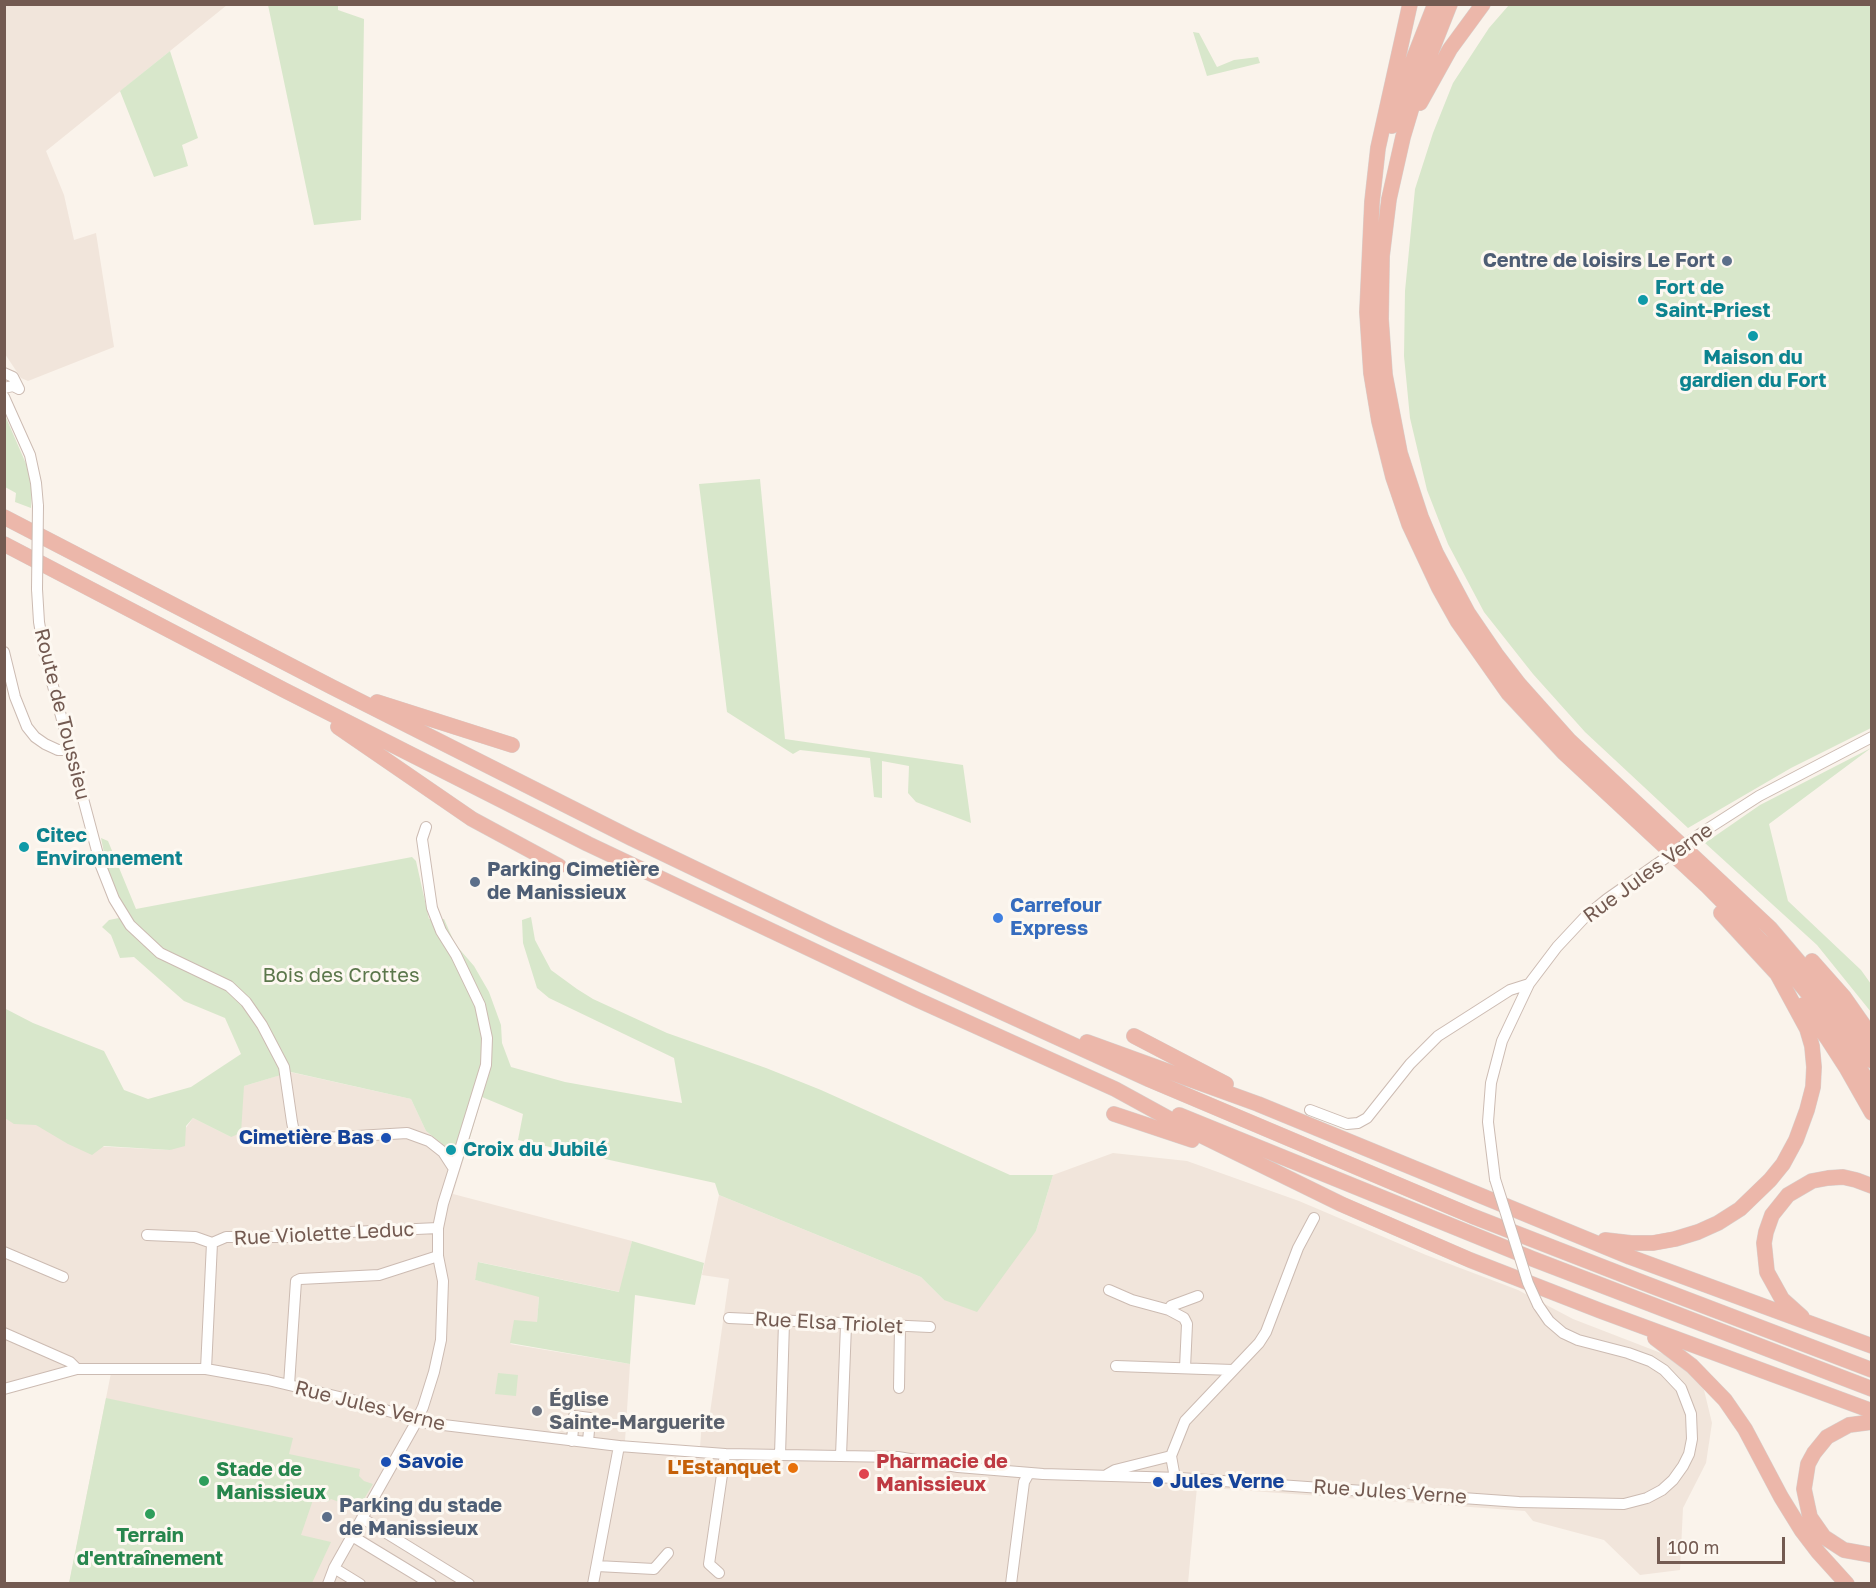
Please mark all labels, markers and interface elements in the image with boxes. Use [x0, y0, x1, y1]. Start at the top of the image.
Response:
place label: Centre de loisirs Le Fort [1483, 249, 1715, 273]
marker: Centre de loisirs Le Fort [1720, 254, 1734, 268]
place label: Fort de Saint-Priest [1655, 276, 1770, 323]
marker: Fort de Saint-Priest [1636, 293, 1650, 307]
marker: Maison du gardien du Fort [1746, 329, 1760, 343]
place label: Maison du gardien du Fort [1679, 346, 1827, 393]
street label: Route de Toussieu [29, 626, 95, 802]
street label: Rue Jules Verne [1579, 818, 1717, 928]
place label: Citec Environnement [36, 824, 183, 871]
marker: Citec Environnement [17, 840, 31, 854]
place label: Parking Cimetière de Manissieux [487, 858, 659, 905]
marker: Parking Cimetière de Manissieux [468, 875, 482, 889]
place label: Carrefour Express [1010, 894, 1102, 941]
marker: Carrefour Express [991, 911, 1005, 925]
park label: Bois des Crottes [262, 964, 420, 988]
place label: Cimetière Bas [239, 1126, 374, 1150]
marker: Cimetière Bas [379, 1131, 393, 1145]
place label: Croix du Jubilé [463, 1138, 607, 1162]
marker: Croix du Jubilé [444, 1143, 458, 1157]
street label: Rue Violette Leduc [233, 1217, 415, 1251]
street label: Rue Elsa Triolet [754, 1307, 904, 1339]
street label: Rue Jules Verne [292, 1376, 448, 1436]
place label: Église Sainte-Marguerite [549, 1388, 725, 1435]
marker: Église Sainte-Marguerite [530, 1404, 544, 1418]
place label: Savoie [398, 1450, 464, 1474]
place label: Pharmacie de Manissieux [876, 1450, 1008, 1497]
marker: Savoie [379, 1455, 393, 1469]
place label: L'Estanquet [667, 1456, 781, 1480]
place label: Stade de Manissieux [216, 1458, 326, 1505]
marker: L'Estanquet [786, 1461, 800, 1475]
marker: Pharmacie de Manissieux [857, 1467, 871, 1481]
place label: Jules Verne [1170, 1470, 1284, 1494]
marker: Stade de Manissieux [197, 1474, 211, 1488]
marker: Jules Verne [1151, 1475, 1165, 1489]
street label: Rue Jules Verne [1312, 1475, 1468, 1509]
place label: Parking du stade de Manissieux [339, 1494, 502, 1541]
marker: Terrain d'entraînement [143, 1507, 157, 1521]
marker: Parking du stade de Manissieux [320, 1510, 334, 1524]
place label: Terrain d'entraînement [77, 1524, 223, 1571]
scale bar [1660, 1525, 1788, 1563]
text: 100 m [1668, 1536, 1719, 1558]

